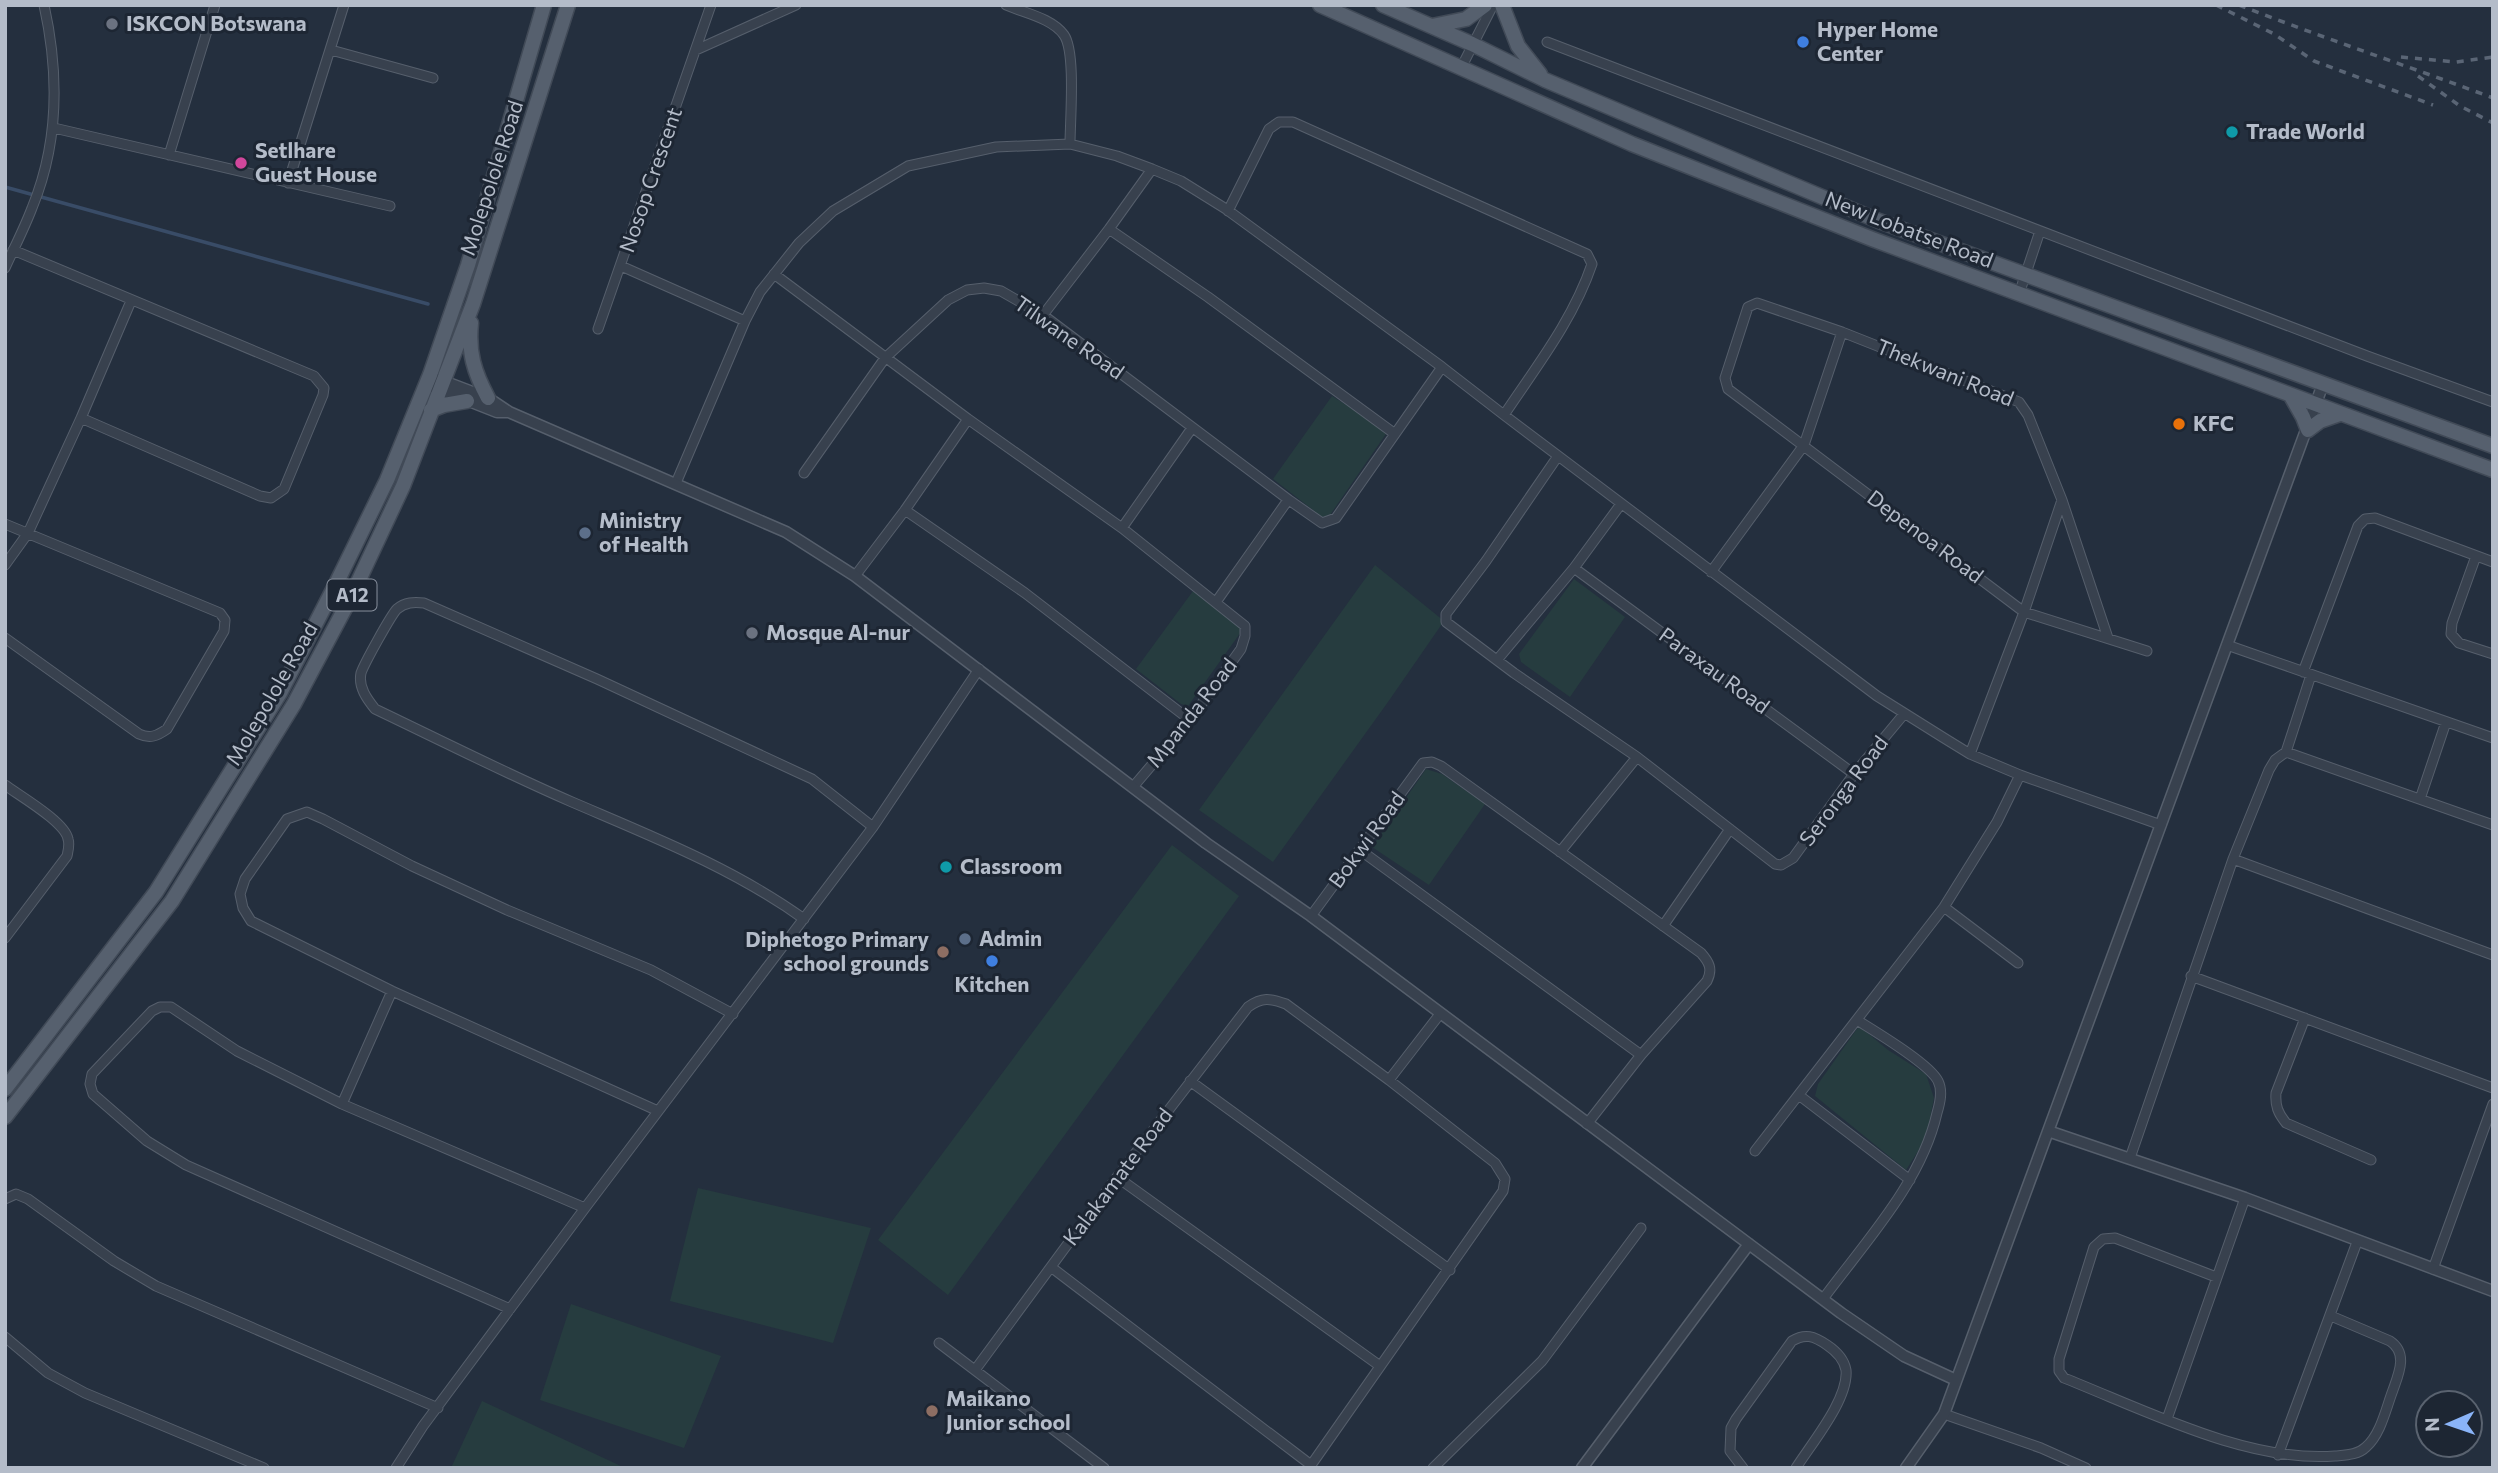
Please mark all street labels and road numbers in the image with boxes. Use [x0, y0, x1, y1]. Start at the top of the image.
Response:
street label: Molepolole Road [454, 97, 527, 258]
street label: Nosop Crescent [613, 104, 686, 255]
street label: New Lobatse Road [1822, 185, 1997, 272]
street label: Tilwane Road [1010, 290, 1129, 384]
street label: Thekwani Road [1873, 333, 2018, 411]
street label: Depenoa Road [1863, 484, 1989, 588]
road number: A12 [328, 580, 376, 610]
street label: Molepolole Road [220, 617, 322, 769]
street label: Paraxau Road [1655, 621, 1775, 718]
street label: Mpanda Road [1140, 652, 1241, 772]
street label: Seronga Road [1793, 730, 1892, 850]
street label: Bokwi Road [1323, 786, 1409, 892]
street label: Kalakamate Road [1057, 1102, 1177, 1250]

